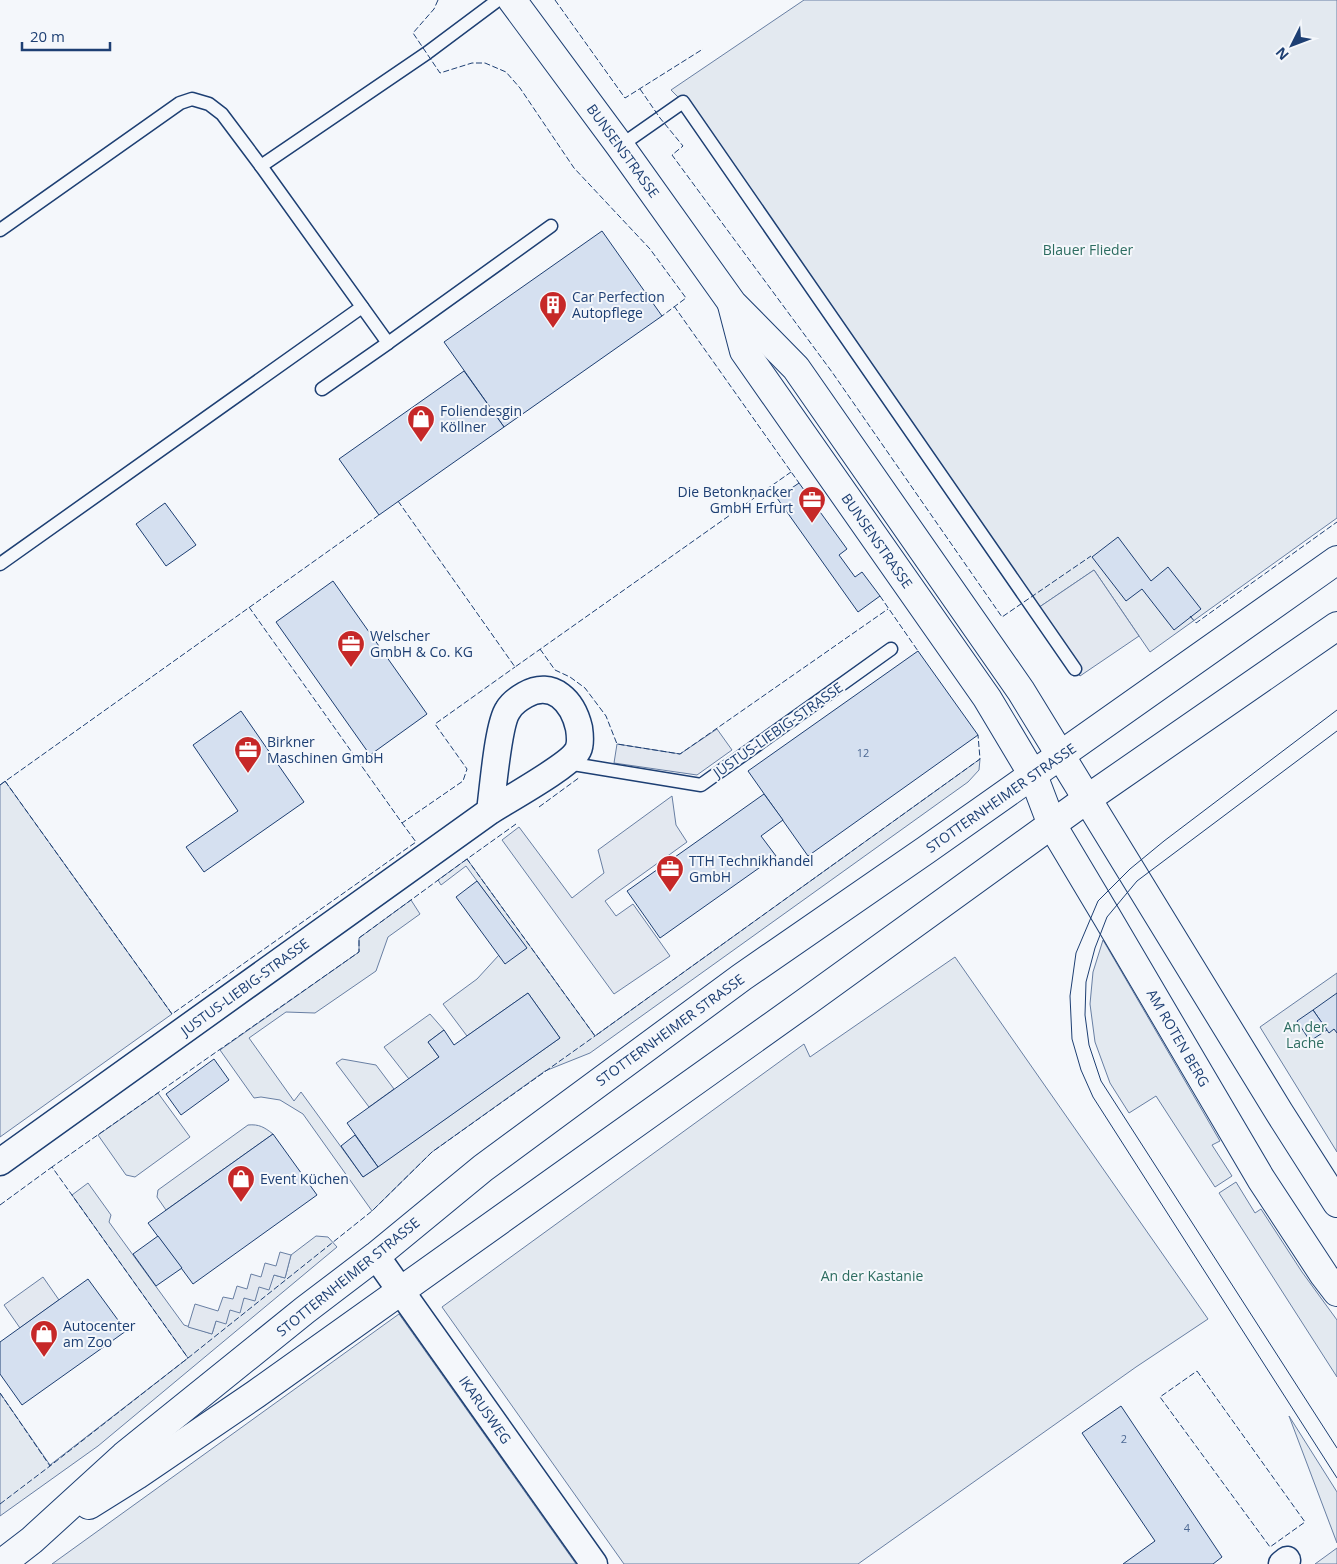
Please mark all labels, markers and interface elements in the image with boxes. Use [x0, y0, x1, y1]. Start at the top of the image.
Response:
scale bar [22, 20, 110, 52]
north arrow [1267, 20, 1317, 70]
text: 20 m [30, 26, 65, 46]
text: N [1271, 43, 1293, 65]
street label: BUNSENSTRASSE [583, 100, 664, 202]
park label: Blauer Flieder [1043, 240, 1134, 259]
place label: Car Perfection Autopflege [572, 287, 665, 322]
building icon: Car Perfection Autopflege [538, 290, 568, 329]
place label: Foliendesgin Köllner [440, 401, 522, 436]
shop icon: Foliendesgin Köllner [406, 404, 436, 443]
place label: Die Betonknacker GmbH Erfurt [678, 482, 793, 517]
office icon: Die Betonknacker GmbH Erfurt [797, 485, 827, 524]
street label: BUNSENSTRASSE [838, 489, 917, 592]
place label: Welscher GmbH & Co. KG [370, 626, 473, 661]
office icon: Welscher GmbH & Co. KG [336, 629, 366, 668]
street label: JUSTUS-LIEBIG-STRASSE [707, 678, 846, 783]
place label: Birkner Maschinen GmbH [267, 732, 384, 767]
office icon: Birkner Maschinen GmbH [233, 735, 263, 774]
street label: STOTTERNHEIMER STRASSE [922, 738, 1080, 857]
house number: 12 [857, 745, 869, 760]
place label: TTH Technikhandel GmbH [689, 851, 814, 886]
office icon: TTH Technikhandel GmbH [655, 854, 685, 893]
street label: JUSTUS-LIEBIG-STRASSE [175, 934, 313, 1041]
street label: STOTTERNHEIMER STRASSE [592, 969, 748, 1090]
street label: AM ROTEN BERG [1143, 985, 1214, 1090]
park label: An der Lache [1283, 1017, 1327, 1052]
shop icon: Event Küchen [226, 1164, 256, 1203]
place label: Event Küchen [260, 1169, 349, 1188]
street label: STOTTERNHEIMER STRASSE [272, 1213, 423, 1340]
park label: An der Kastanie [821, 1266, 923, 1285]
place label: Autocenter am Zoo [63, 1316, 136, 1351]
shop icon: Autocenter am Zoo [29, 1319, 59, 1358]
street label: IKARUSWEG [455, 1372, 516, 1447]
house number: 2 [1121, 1431, 1127, 1446]
house number: 4 [1184, 1520, 1191, 1535]

